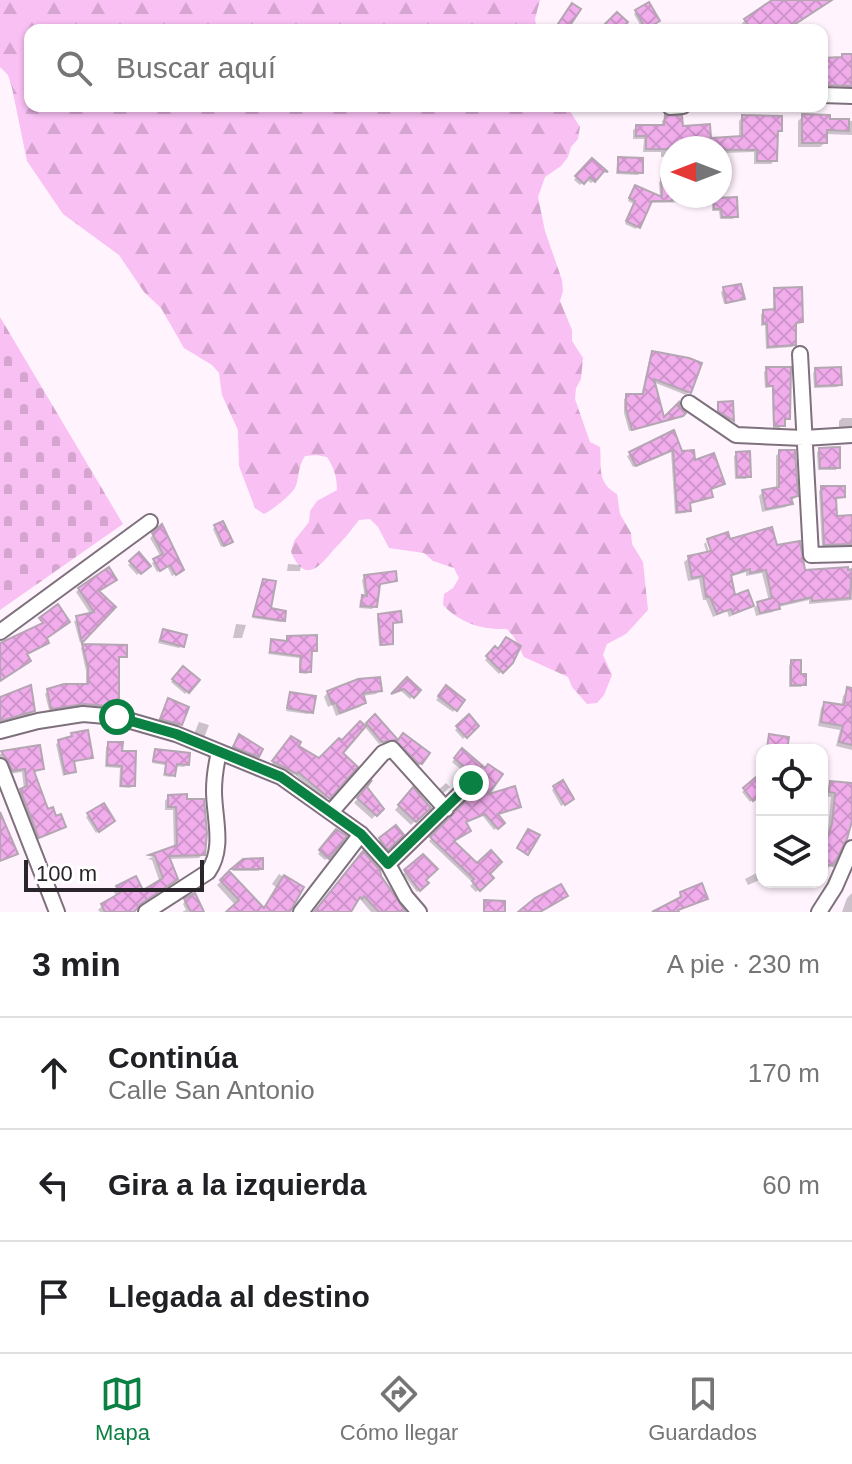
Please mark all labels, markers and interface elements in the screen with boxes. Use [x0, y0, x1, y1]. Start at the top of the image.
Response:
search box [24, 24, 828, 112]
icon: search [52, 46, 96, 90]
text: Buscar aquí [116, 51, 276, 84]
north arrow [660, 136, 732, 208]
route start [99, 699, 135, 735]
map controls [756, 744, 828, 888]
button: locate [756, 744, 828, 816]
route end [453, 765, 489, 801]
button: layers [756, 816, 828, 888]
scale bar [24, 856, 204, 892]
text: 100 m [36, 861, 97, 886]
text: 3 min [32, 945, 121, 983]
text: A pie · 230 m [667, 949, 820, 979]
text: Continúa [108, 1041, 238, 1074]
icon: ahead [32, 1051, 76, 1095]
text: 170 m [748, 1058, 820, 1088]
text: Calle San Antonio [108, 1075, 315, 1105]
icon: left [32, 1163, 76, 1207]
text: Gira a la izquierda [108, 1168, 366, 1201]
text: 60 m [762, 1170, 820, 1200]
icon: arrive [32, 1275, 76, 1319]
text: Llegada al destino [108, 1280, 370, 1313]
tab: Mapa [95, 1372, 150, 1446]
tab: Cómo llegar [340, 1372, 458, 1446]
tab: Guardados [648, 1372, 757, 1446]

